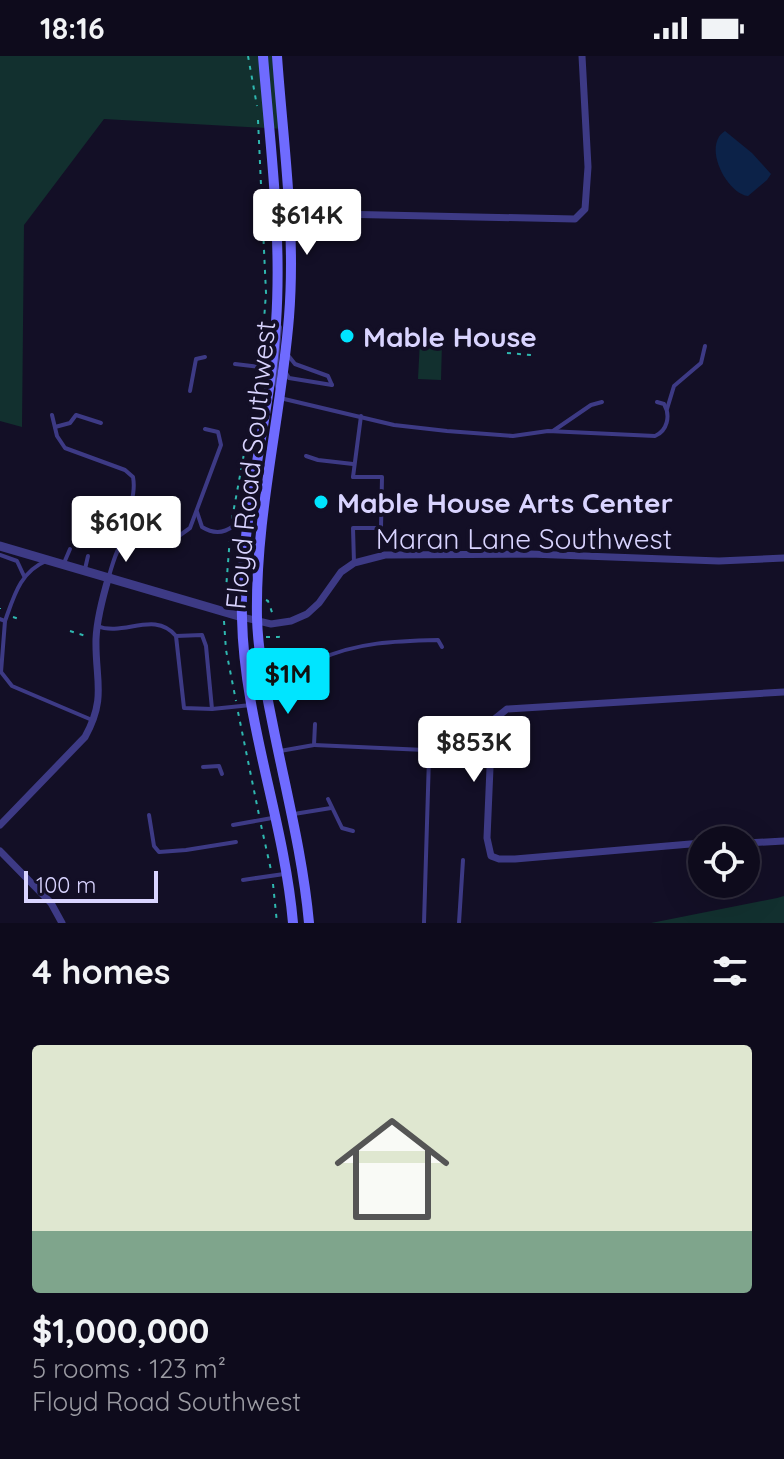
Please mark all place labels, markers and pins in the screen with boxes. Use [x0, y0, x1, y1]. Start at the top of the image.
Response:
pin: $614K [251, 189, 363, 257]
place label: Mable House [363, 319, 537, 354]
marker: Mable House [338, 327, 356, 345]
place label: Mable House Arts Center [337, 485, 673, 520]
marker: Mable House Arts Center [312, 493, 330, 511]
pin: $610K [70, 496, 182, 564]
pin: $1M [249, 648, 327, 716]
pin: $853K [418, 716, 530, 784]

